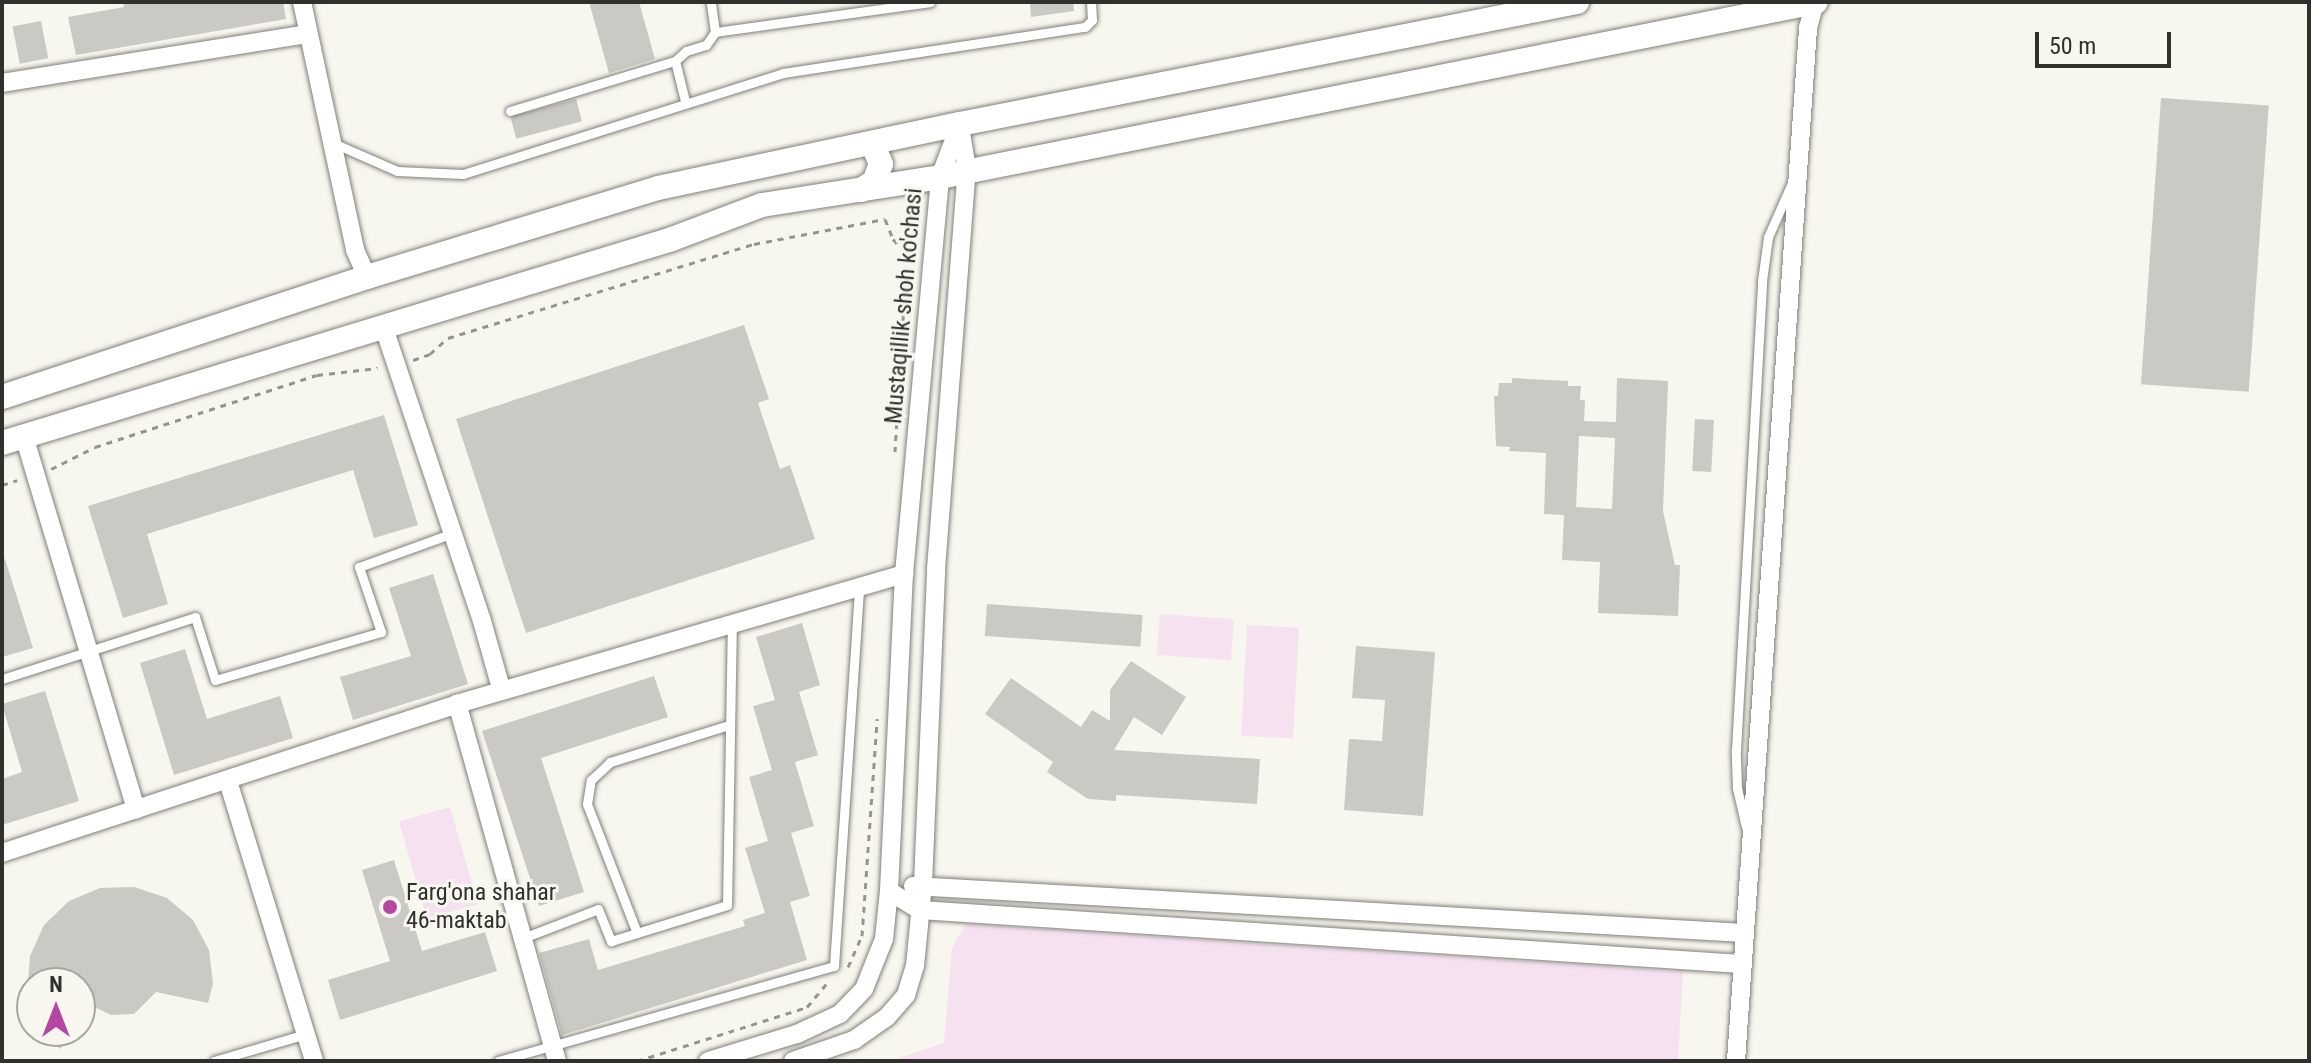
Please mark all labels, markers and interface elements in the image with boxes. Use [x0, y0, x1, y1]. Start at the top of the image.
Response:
scale bar [2039, 16, 2175, 66]
text: 50 m [2049, 32, 2096, 60]
street label: Mustaqillik shoh ko'chasi [879, 187, 929, 425]
place label: Farg'ona shahar 46-maktab [406, 879, 556, 935]
marker: Farg'ona shahar 46-maktab [381, 898, 399, 916]
north arrow [16, 967, 96, 1047]
text: N [49, 972, 63, 997]

